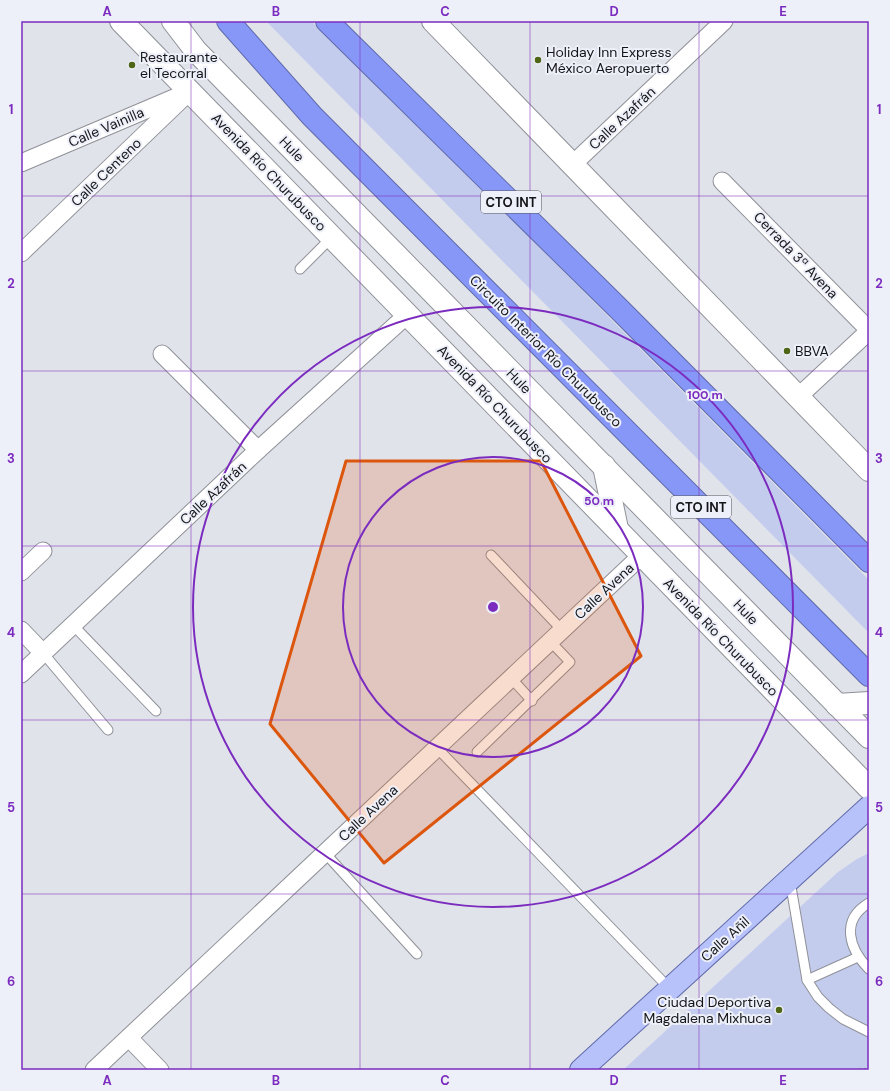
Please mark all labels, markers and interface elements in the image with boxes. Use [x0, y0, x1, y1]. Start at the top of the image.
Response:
text: A [102, 3, 112, 20]
text: B [272, 3, 280, 20]
text: C [440, 3, 450, 20]
text: D [609, 3, 619, 20]
text: E [779, 3, 787, 20]
place label: Holiday Inn Express México Aeropuerto [546, 43, 672, 77]
place label: Restaurante el Tecorral [140, 48, 218, 82]
marker: Holiday Inn Express México Aeropuerto [533, 55, 543, 65]
marker: Restaurante el Tecorral [127, 60, 137, 70]
street label: Calle Azafrán [585, 83, 659, 153]
text: 1 [9, 101, 13, 118]
text: 1 [877, 101, 881, 118]
street label: Calle Vainilla [65, 103, 147, 151]
street label: Avenida Río Churubusco [208, 109, 330, 235]
street label: Hule [276, 132, 308, 166]
street label: Calle Centeno [67, 134, 145, 210]
road number: CTO INT [481, 191, 541, 213]
street label: Cerrada 3ª Avena [750, 208, 842, 302]
street label: Circuito Interior Río Churubusco [466, 271, 626, 431]
text: 2 [7, 275, 15, 292]
text: 2 [875, 275, 883, 292]
street label: Avenida Río Churubusco [434, 341, 556, 467]
place label: BBVA [795, 342, 829, 360]
marker: BBVA [782, 346, 792, 356]
street label: Hule [503, 364, 535, 398]
text: 100 m [687, 387, 723, 403]
text: 3 [7, 450, 15, 467]
text: 3 [875, 450, 883, 467]
street label: Calle Azafrán [176, 458, 250, 528]
text: 50 m [584, 493, 614, 509]
road number: CTO INT [671, 496, 731, 518]
street label: Calle Avena [571, 559, 637, 623]
street label: Avenida Río Churubusco [660, 574, 782, 700]
street label: Hule [730, 595, 762, 629]
centre of rings [486, 600, 500, 614]
text: 4 [7, 624, 15, 641]
text: 4 [875, 624, 883, 641]
street label: Calle Avena [335, 781, 401, 845]
text: 5 [7, 799, 15, 816]
text: 5 [875, 799, 883, 816]
street label: Calle Añil [697, 912, 753, 966]
text: 6 [7, 973, 15, 990]
text: 6 [875, 973, 883, 990]
place label: Ciudad Deportiva Magdalena Mixhuca [643, 993, 771, 1027]
marker: Ciudad Deportiva Magdalena Mixhuca [774, 1005, 784, 1015]
text: A [102, 1072, 112, 1089]
text: B [272, 1072, 280, 1089]
text: C [440, 1072, 450, 1089]
text: D [609, 1072, 619, 1089]
text: E [779, 1072, 787, 1089]

